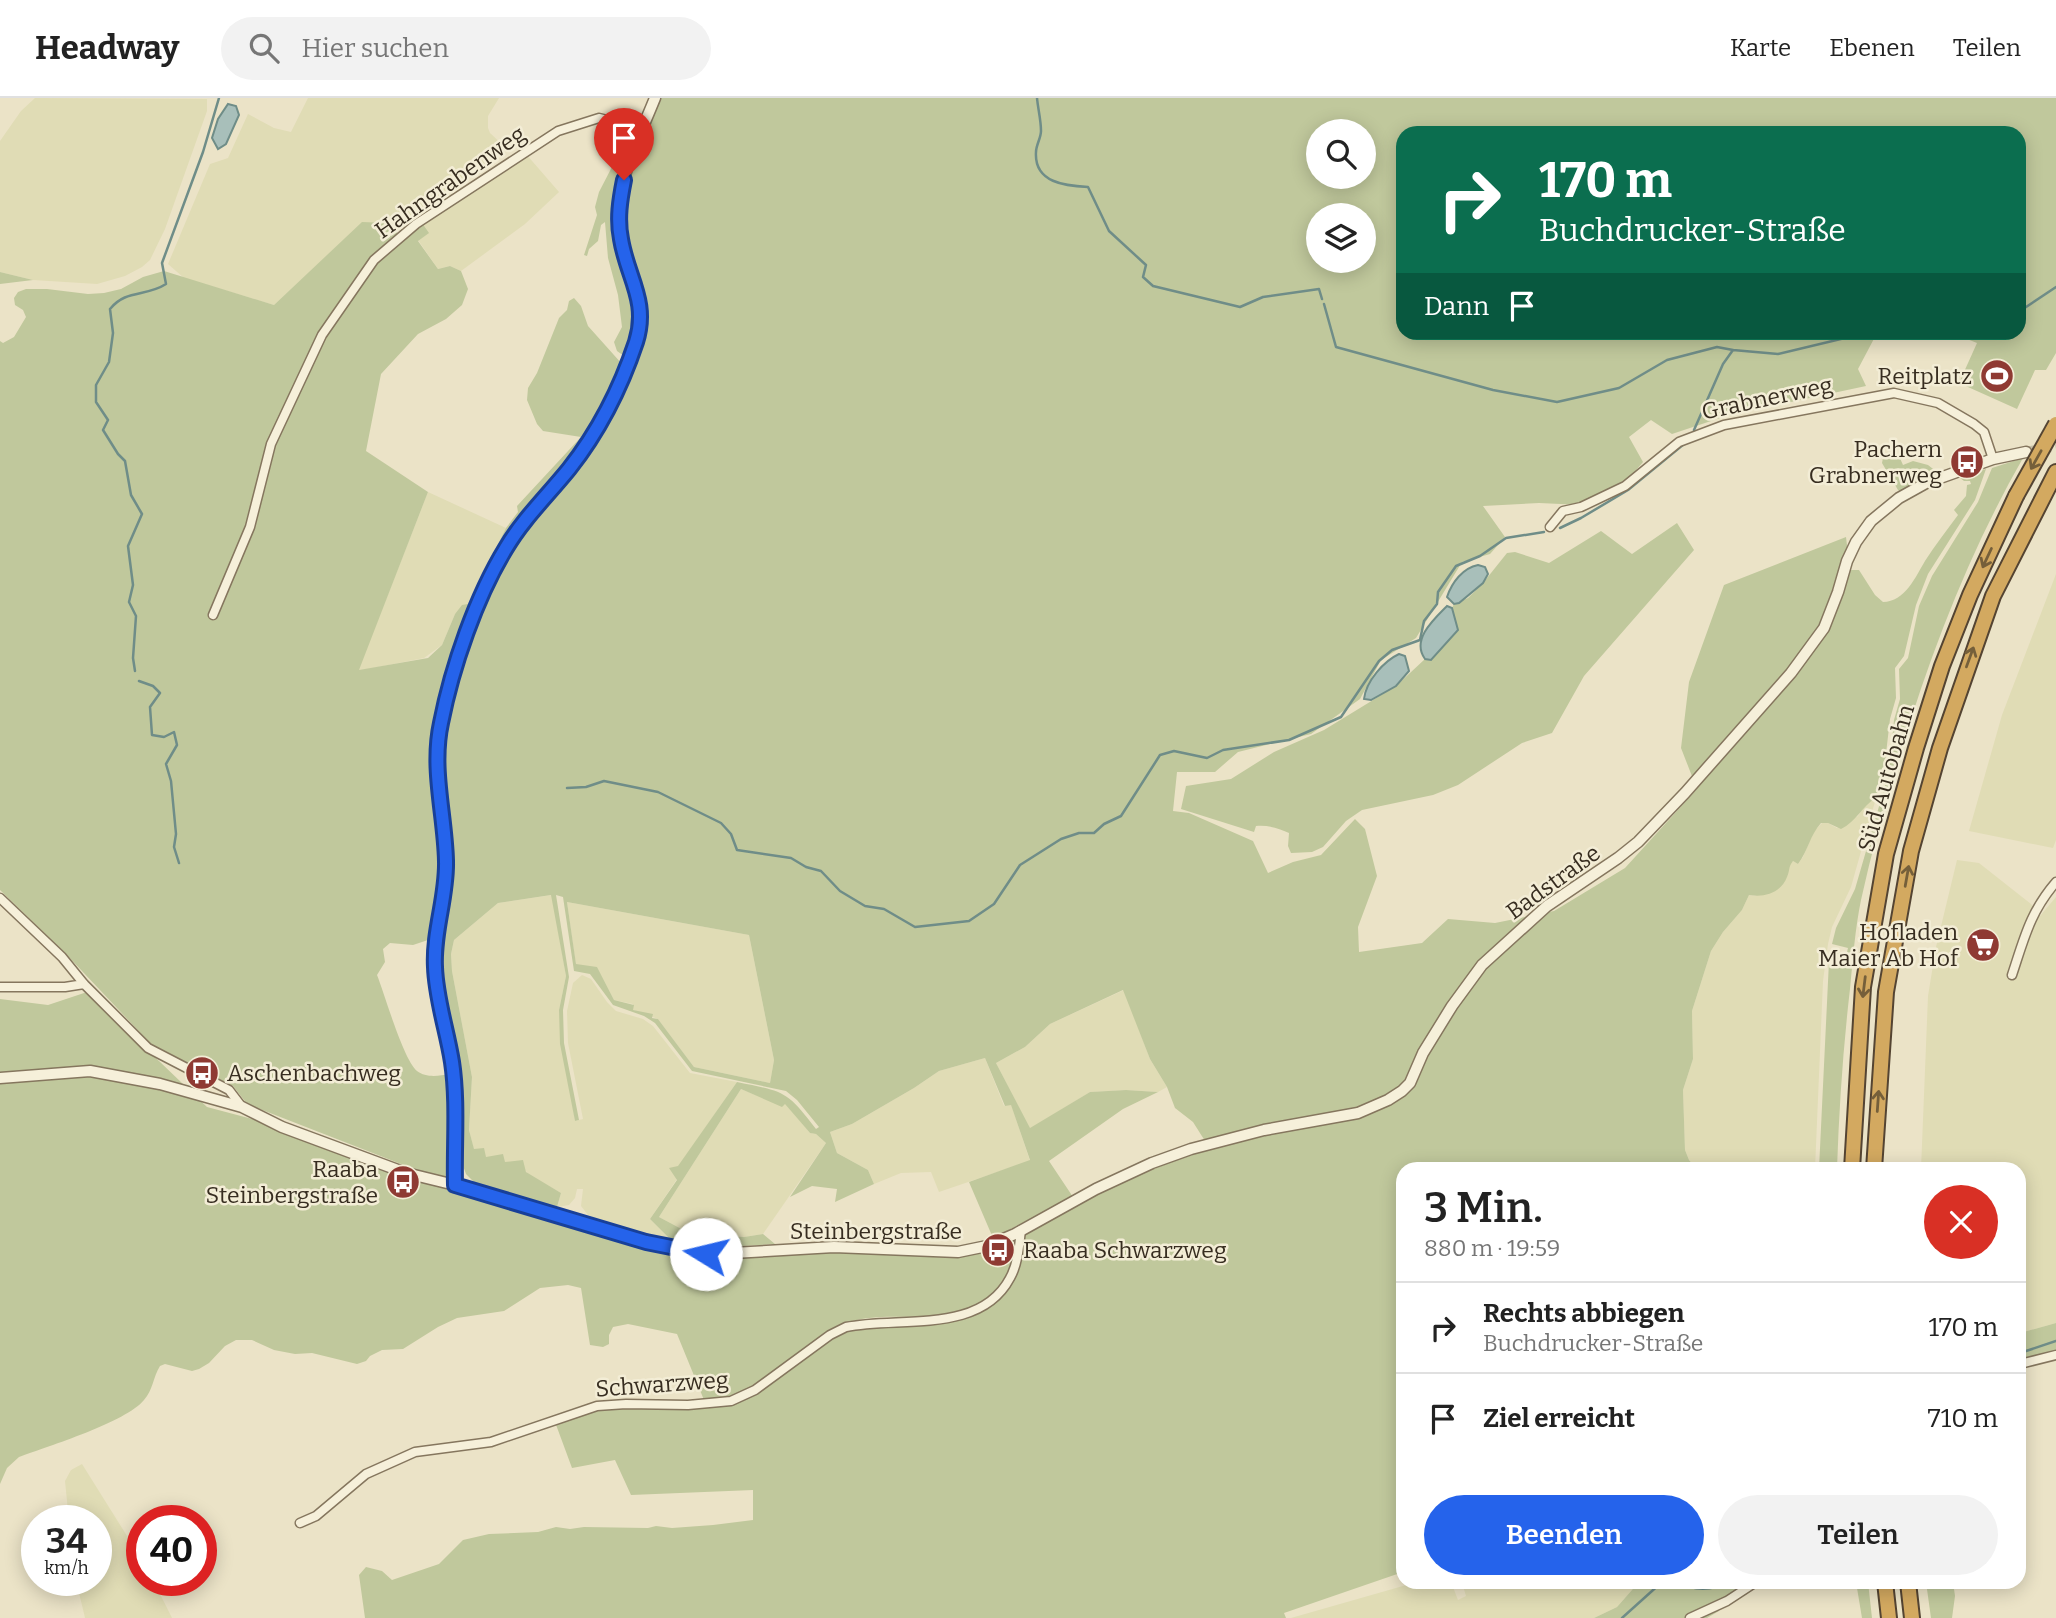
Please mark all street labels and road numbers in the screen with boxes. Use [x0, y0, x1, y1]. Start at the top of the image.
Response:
street label: Hahngrabenweg [369, 120, 531, 244]
street label: Grabnerweg [1699, 370, 1835, 426]
street label: Süd Autobahn [1852, 701, 1920, 855]
street label: Badstraße [1501, 839, 1605, 925]
street label: Steinbergstraße [790, 1217, 962, 1245]
street label: Schwarzweg [595, 1365, 730, 1403]

